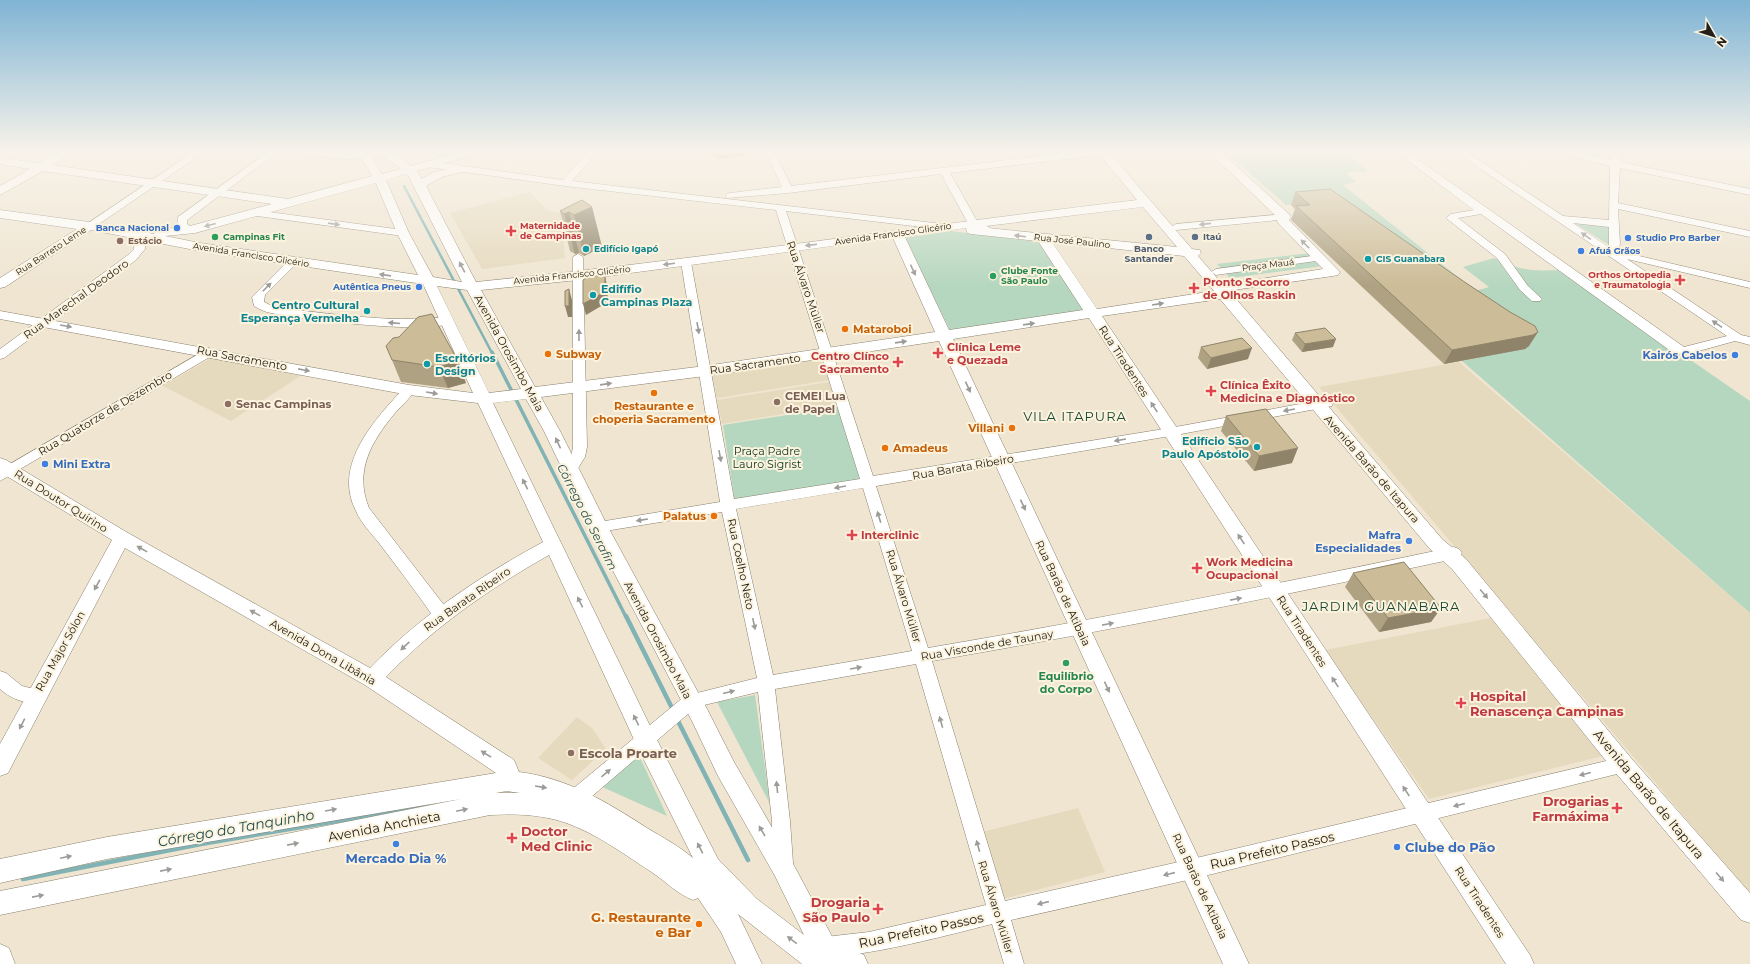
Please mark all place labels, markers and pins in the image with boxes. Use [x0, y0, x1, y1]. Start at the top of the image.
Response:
place label: Maternidade de Campinas [520, 220, 582, 241]
place label: Banca Nacional [96, 222, 169, 233]
marker: Banca Nacional [172, 223, 182, 233]
marker: Maternidade de Campinas [505, 225, 517, 237]
place label: Campinas Fit [223, 231, 285, 242]
place label: Itaú [1203, 231, 1221, 242]
marker: Campinas Fit [210, 232, 220, 242]
marker: Banco Santander [1144, 232, 1154, 242]
marker: Itaú [1190, 232, 1200, 242]
place label: Studio Pro Barber [1636, 232, 1720, 243]
marker: Studio Pro Barber [1623, 233, 1633, 243]
place label: Estácio [128, 235, 162, 246]
marker: Estácio [115, 236, 125, 246]
place label: Edifício Igapó [594, 243, 659, 254]
place label: Banco Santander [1125, 243, 1174, 264]
marker: Edifício Igapó [581, 244, 591, 254]
place label: Afuá Grãos [1588, 245, 1641, 256]
marker: Afuá Grãos [1576, 246, 1586, 256]
place label: CIS Guanabara [1376, 253, 1445, 264]
marker: CIS Guanabara [1363, 254, 1373, 264]
place label: Clube Fonte São Paulo [1001, 265, 1058, 286]
place label: Orthos Ortopedia e Traumatologia [1588, 269, 1671, 290]
marker: Clube Fonte São Paulo [988, 271, 998, 281]
marker: Orthos Ortopedia e Traumatologia [1674, 274, 1686, 286]
place label: Pronto Socorro de Olhos Raskin [1203, 275, 1296, 302]
place label: Autêntica Pneus [332, 281, 411, 292]
marker: Autêntica Pneus [414, 282, 424, 292]
place label: Edifífio Campinas Plaza [601, 282, 693, 309]
marker: Pronto Socorro de Olhos Raskin [1188, 282, 1200, 294]
marker: Edifífio Campinas Plaza [588, 290, 598, 300]
place label: Centro Cultural Esperança Vermelha [241, 298, 359, 325]
marker: Centro Cultural Esperança Vermelha [362, 306, 372, 316]
place label: Mataroboi [853, 322, 912, 336]
marker: Mataroboi [840, 324, 850, 334]
place label: Clínica Leme e Quezada [947, 340, 1021, 367]
place label: Subway [556, 347, 602, 361]
marker: Clínica Leme e Quezada [932, 347, 944, 359]
place label: Kairós Cabelos [1642, 348, 1727, 362]
marker: Subway [543, 349, 553, 359]
place label: Centro Clínco Sacramento [811, 349, 889, 376]
marker: Kairós Cabelos [1730, 350, 1740, 360]
place label: Escritórios Design [435, 351, 496, 378]
marker: Centro Clínco Sacramento [892, 356, 904, 368]
marker: Escritórios Design [422, 359, 432, 369]
place label: Clínica Êxito Medicina e Diagnóstico [1220, 378, 1355, 405]
marker: Clínica Êxito Medicina e Diagnóstico [1205, 385, 1217, 397]
marker: Restaurante e choperia Sacramento [649, 388, 659, 398]
place label: CEMEI Lua de Papel [785, 389, 846, 416]
place label: Senac Campinas [236, 397, 332, 411]
marker: CEMEI Lua de Papel [772, 397, 782, 407]
marker: Senac Campinas [223, 399, 233, 409]
place label: Restaurante e choperia Sacramento [592, 399, 716, 426]
place label: Villani [967, 421, 1004, 435]
marker: Villani [1007, 423, 1017, 433]
place label: Edifício São Paulo Apóstolo [1162, 434, 1249, 461]
place label: Amadeus [892, 441, 948, 455]
marker: Edifício São Paulo Apóstolo [1252, 442, 1262, 452]
marker: Amadeus [880, 443, 890, 453]
place label: Mini Extra [53, 457, 111, 471]
marker: Mini Extra [40, 459, 50, 469]
place label: Palatus [663, 509, 706, 523]
marker: Palatus [709, 511, 719, 521]
place label: Interclinic [861, 528, 919, 542]
place label: Mafra Especialidades [1315, 528, 1401, 555]
marker: Interclinic [846, 529, 858, 541]
marker: Mafra Especialidades [1404, 536, 1414, 546]
place label: Work Medicina Ocupacional [1206, 555, 1293, 582]
marker: Work Medicina Ocupacional [1191, 562, 1203, 574]
marker: Equilíbrio do Corpo [1061, 658, 1071, 668]
place label: Equilíbrio do Corpo [1038, 669, 1094, 696]
place label: Hospital Renascença Campinas [1470, 688, 1624, 719]
marker: Hospital Renascença Campinas [1455, 697, 1467, 709]
place label: Escola Proarte [579, 745, 677, 761]
marker: Escola Proarte [566, 748, 576, 758]
place label: Drogarias Farmáxima [1532, 793, 1609, 824]
marker: Drogarias Farmáxima [1612, 803, 1622, 813]
place label: Doctor Med Clinic [521, 823, 592, 854]
marker: Doctor Med Clinic [506, 832, 518, 844]
marker: Mercado Dia % [391, 839, 401, 849]
place label: Clube do Pão [1405, 839, 1496, 855]
marker: Clube do Pão [1392, 842, 1402, 852]
place label: Mercado Dia % [346, 850, 447, 866]
place label: Drogaria São Paulo [803, 894, 870, 925]
marker: Drogaria São Paulo [873, 904, 883, 914]
place label: G. Restaurante e Bar [591, 909, 691, 940]
marker: G. Restaurante e Bar [694, 919, 704, 929]

